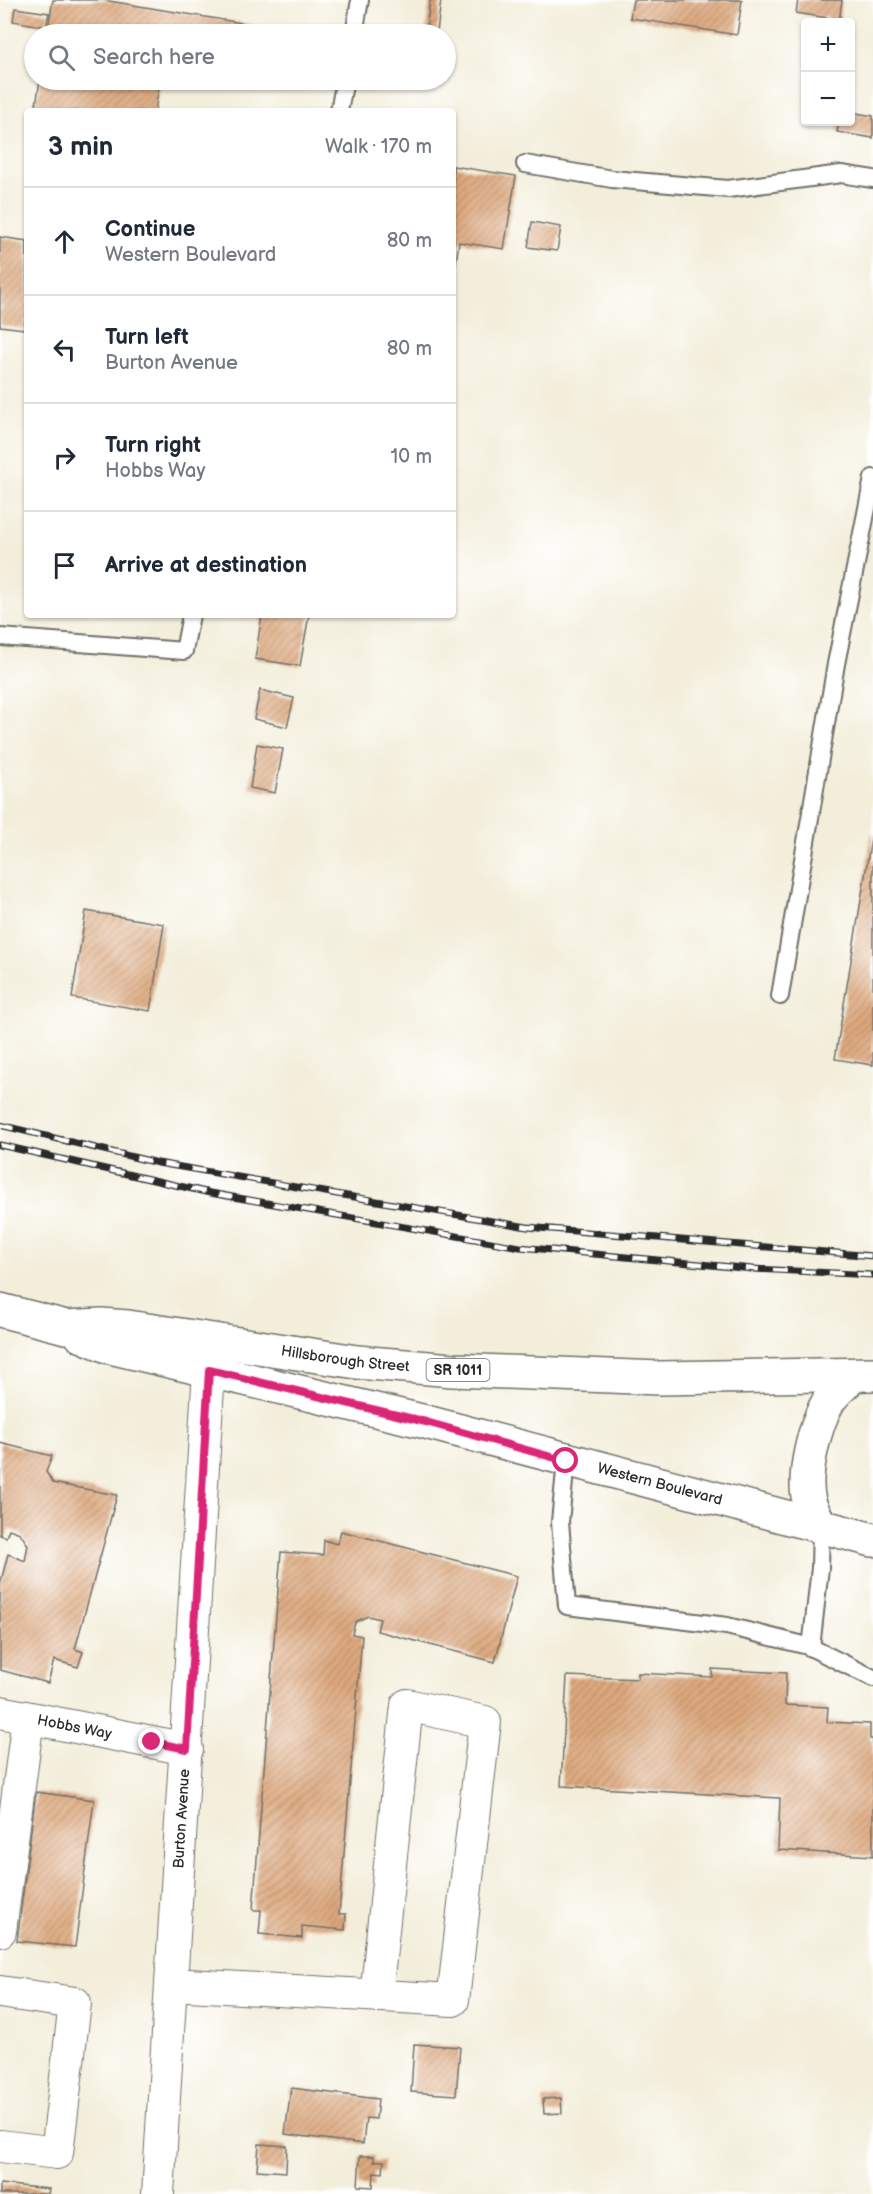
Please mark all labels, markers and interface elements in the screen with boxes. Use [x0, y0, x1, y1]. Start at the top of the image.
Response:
map controls [801, 18, 855, 126]
button: + [801, 18, 855, 72]
search box [24, 24, 456, 90]
icon: search [45, 41, 78, 74]
text: Search here [93, 44, 215, 71]
button: − [801, 72, 855, 126]
text: 3 min [48, 132, 113, 163]
text: Walk · 170 m [325, 135, 432, 159]
text: Continue [105, 216, 195, 243]
icon: ahead [48, 225, 81, 258]
text: 80 m [387, 229, 432, 253]
text: Western Boulevard [105, 243, 276, 267]
text: Turn left [105, 324, 189, 351]
icon: left [48, 333, 81, 366]
text: 80 m [387, 337, 432, 361]
text: Burton Avenue [105, 351, 238, 375]
text: Turn right [105, 432, 201, 459]
icon: right [48, 441, 81, 474]
text: 10 m [391, 445, 432, 469]
text: Hobbs Way [105, 459, 205, 483]
icon: arrive [48, 549, 81, 582]
text: Arrive at destination [105, 552, 307, 579]
street label: Hillsborough Street [280, 1342, 411, 1376]
road number: SR 1011 [426, 1359, 490, 1381]
route start [552, 1447, 578, 1473]
street label: Western Boulevard [595, 1459, 724, 1510]
street label: Hobbs Way [36, 1711, 114, 1744]
route end [138, 1728, 164, 1754]
street label: Burton Avenue [169, 1768, 194, 1869]

